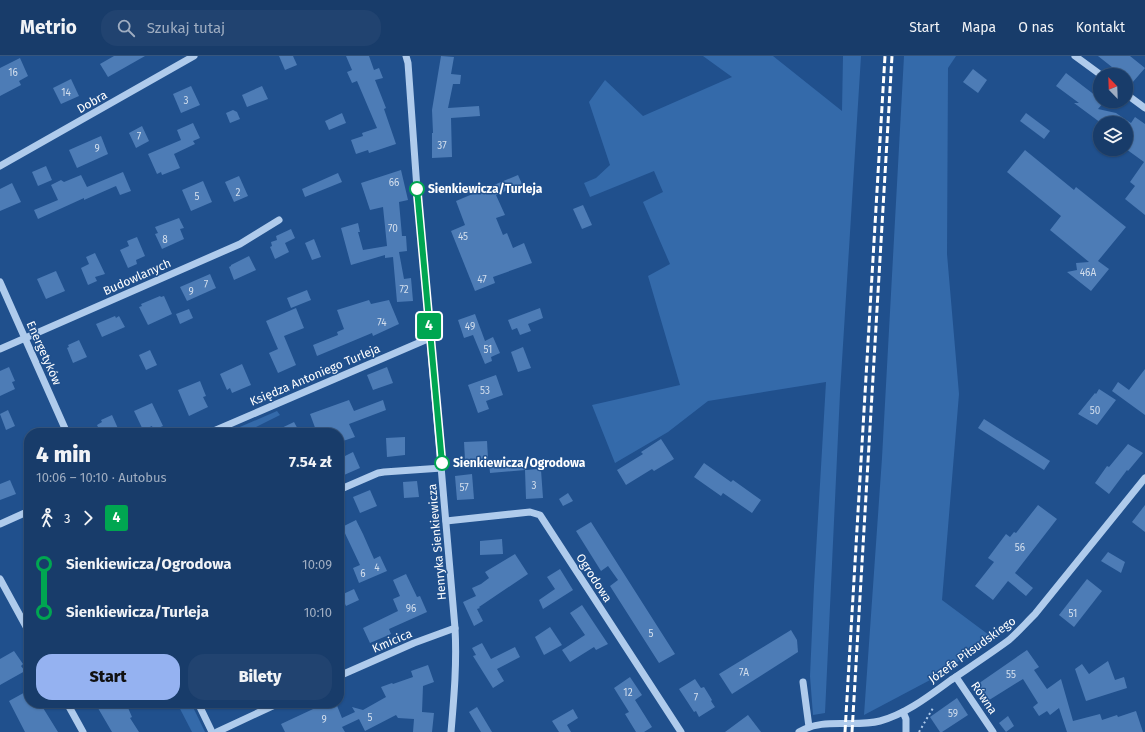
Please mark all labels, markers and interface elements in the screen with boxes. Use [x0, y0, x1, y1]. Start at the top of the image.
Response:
search box [101, 10, 381, 46]
text: Metrio [20, 16, 77, 39]
icon: search [115, 17, 137, 39]
text: Szukaj tutaj [147, 19, 225, 37]
text: Start [909, 19, 940, 36]
text: Mapa [962, 19, 996, 36]
text: O nas [1018, 19, 1054, 36]
text: Kontakt [1076, 19, 1125, 36]
house number: 16 [8, 67, 18, 79]
north arrow [1093, 68, 1133, 108]
map controls [1093, 68, 1133, 156]
house number: 14 [61, 87, 72, 99]
street label: Dobra [74, 88, 110, 116]
house number: 3 [184, 95, 189, 107]
button: layers [1093, 116, 1133, 156]
house number: 7 [137, 131, 142, 143]
house number: 37 [437, 140, 447, 152]
house number: 9 [94, 143, 100, 155]
house number: 66 [389, 177, 399, 189]
marker: Sienkiewicza/Turleja [409, 181, 425, 197]
place label: Sienkiewicza/Turleja [428, 182, 543, 196]
house number: 2 [236, 187, 241, 199]
house number: 5 [194, 191, 200, 203]
house number: 70 [388, 223, 398, 235]
house number: 45 [458, 231, 468, 243]
house number: 8 [162, 234, 168, 246]
street label: Budowlanych [101, 256, 173, 298]
house number: 46A [1080, 267, 1096, 279]
house number: 47 [477, 274, 487, 286]
house number: 7 [204, 279, 209, 291]
house number: 72 [399, 284, 409, 296]
house number: 9 [188, 286, 194, 298]
line badge: 4 [416, 313, 442, 339]
house number: 74 [377, 317, 387, 329]
text: 4 [425, 317, 433, 334]
street label: Energetyków [24, 319, 65, 388]
house number: 49 [465, 321, 475, 333]
street label: Księdza Antoniego Turleja [248, 341, 382, 409]
house number: 51 [484, 344, 492, 356]
house number: 53 [480, 385, 490, 397]
house number: 50 [1090, 405, 1101, 417]
text: 4 min [36, 441, 91, 468]
text: 7.54 zł [289, 453, 332, 471]
marker: Sienkiewicza/Ogrodowa [434, 455, 450, 471]
place label: Sienkiewicza/Ogrodowa [453, 456, 586, 470]
text: 10:06 – 10:10 · Autobus [36, 470, 167, 485]
house number: 3 [532, 480, 537, 492]
house number: 57 [459, 482, 469, 494]
street label: Henryka Sienkiewicza [425, 483, 449, 601]
icon: walk [36, 507, 58, 529]
icon: forward [77, 507, 99, 529]
text: 4 [113, 509, 120, 526]
text: 3 [64, 511, 71, 526]
house number: 56 [1015, 542, 1025, 554]
street label: Ogrodowa [573, 551, 615, 605]
text: Sienkiewicza/Ogrodowa [66, 555, 232, 573]
text: 10:09 [302, 557, 332, 572]
house number: 4 [374, 562, 380, 574]
house number: 6 [360, 568, 366, 580]
text: Sienkiewicza/Turleja [66, 603, 209, 621]
house number: 96 [406, 603, 416, 615]
text: 10:10 [304, 605, 332, 620]
house number: 51 [1069, 608, 1077, 620]
street label: Józefa Piłsudskiego [926, 614, 1018, 686]
street label: Kmicica [370, 626, 414, 656]
house number: 5 [648, 628, 654, 640]
button: Start [36, 654, 180, 700]
button: Bilety [188, 654, 332, 700]
house number: 7A [739, 667, 749, 679]
house number: 55 [1006, 669, 1016, 681]
street label: Równa [968, 679, 1000, 717]
house number: 12 [623, 687, 633, 699]
house number: 7 [694, 692, 699, 704]
house number: 59 [948, 708, 958, 720]
house number: 5 [367, 712, 373, 724]
house number: 9 [321, 714, 327, 726]

